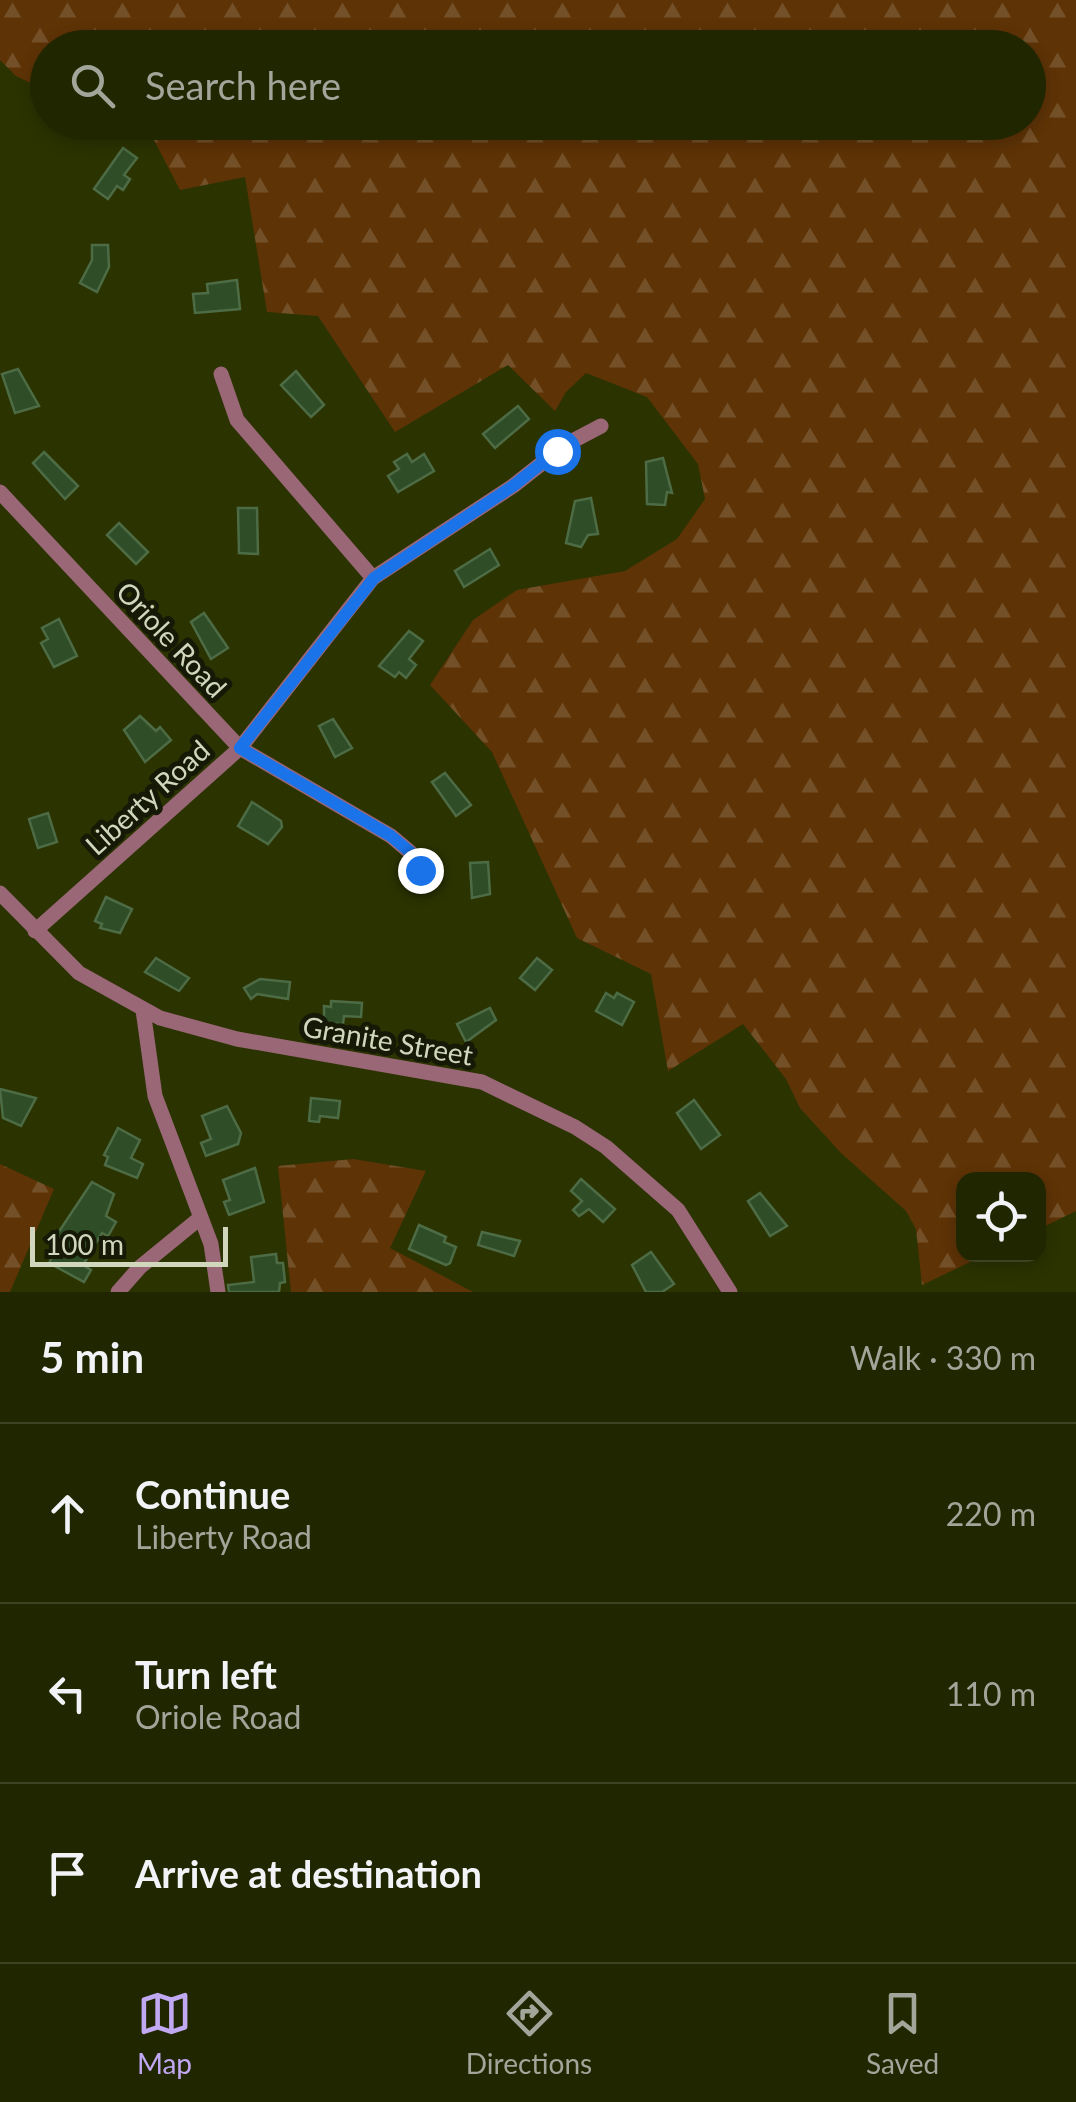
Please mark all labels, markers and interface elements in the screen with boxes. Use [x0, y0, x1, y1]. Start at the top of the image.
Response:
search box [30, 30, 1046, 140]
icon: search [65, 58, 120, 113]
text: Search here [145, 62, 341, 108]
route start [535, 429, 581, 475]
street label: Oriole Road [110, 574, 234, 704]
street label: Liberty Road [78, 733, 216, 861]
route end [398, 848, 444, 894]
street label: Granite Street [300, 1008, 476, 1072]
map controls [956, 1172, 1046, 1262]
button: locate [956, 1172, 1046, 1262]
scale bar [30, 1222, 228, 1266]
text: 100 m [45, 1227, 124, 1261]
text: 5 min [40, 1332, 144, 1382]
text: Walk · 330 m [850, 1338, 1036, 1377]
text: Continue [135, 1471, 290, 1517]
icon: ahead [40, 1486, 95, 1541]
text: 220 m [946, 1494, 1036, 1533]
text: Liberty Road [135, 1517, 312, 1556]
text: Turn left [135, 1651, 277, 1697]
icon: left [40, 1666, 95, 1721]
text: 110 m [946, 1674, 1036, 1713]
text: Oriole Road [135, 1697, 301, 1736]
icon: arrive [40, 1846, 95, 1901]
text: Arrive at destination [135, 1850, 482, 1896]
tab: Map [137, 1986, 192, 2080]
tab: Directions [466, 1986, 592, 2080]
tab: Saved [866, 1986, 939, 2080]

